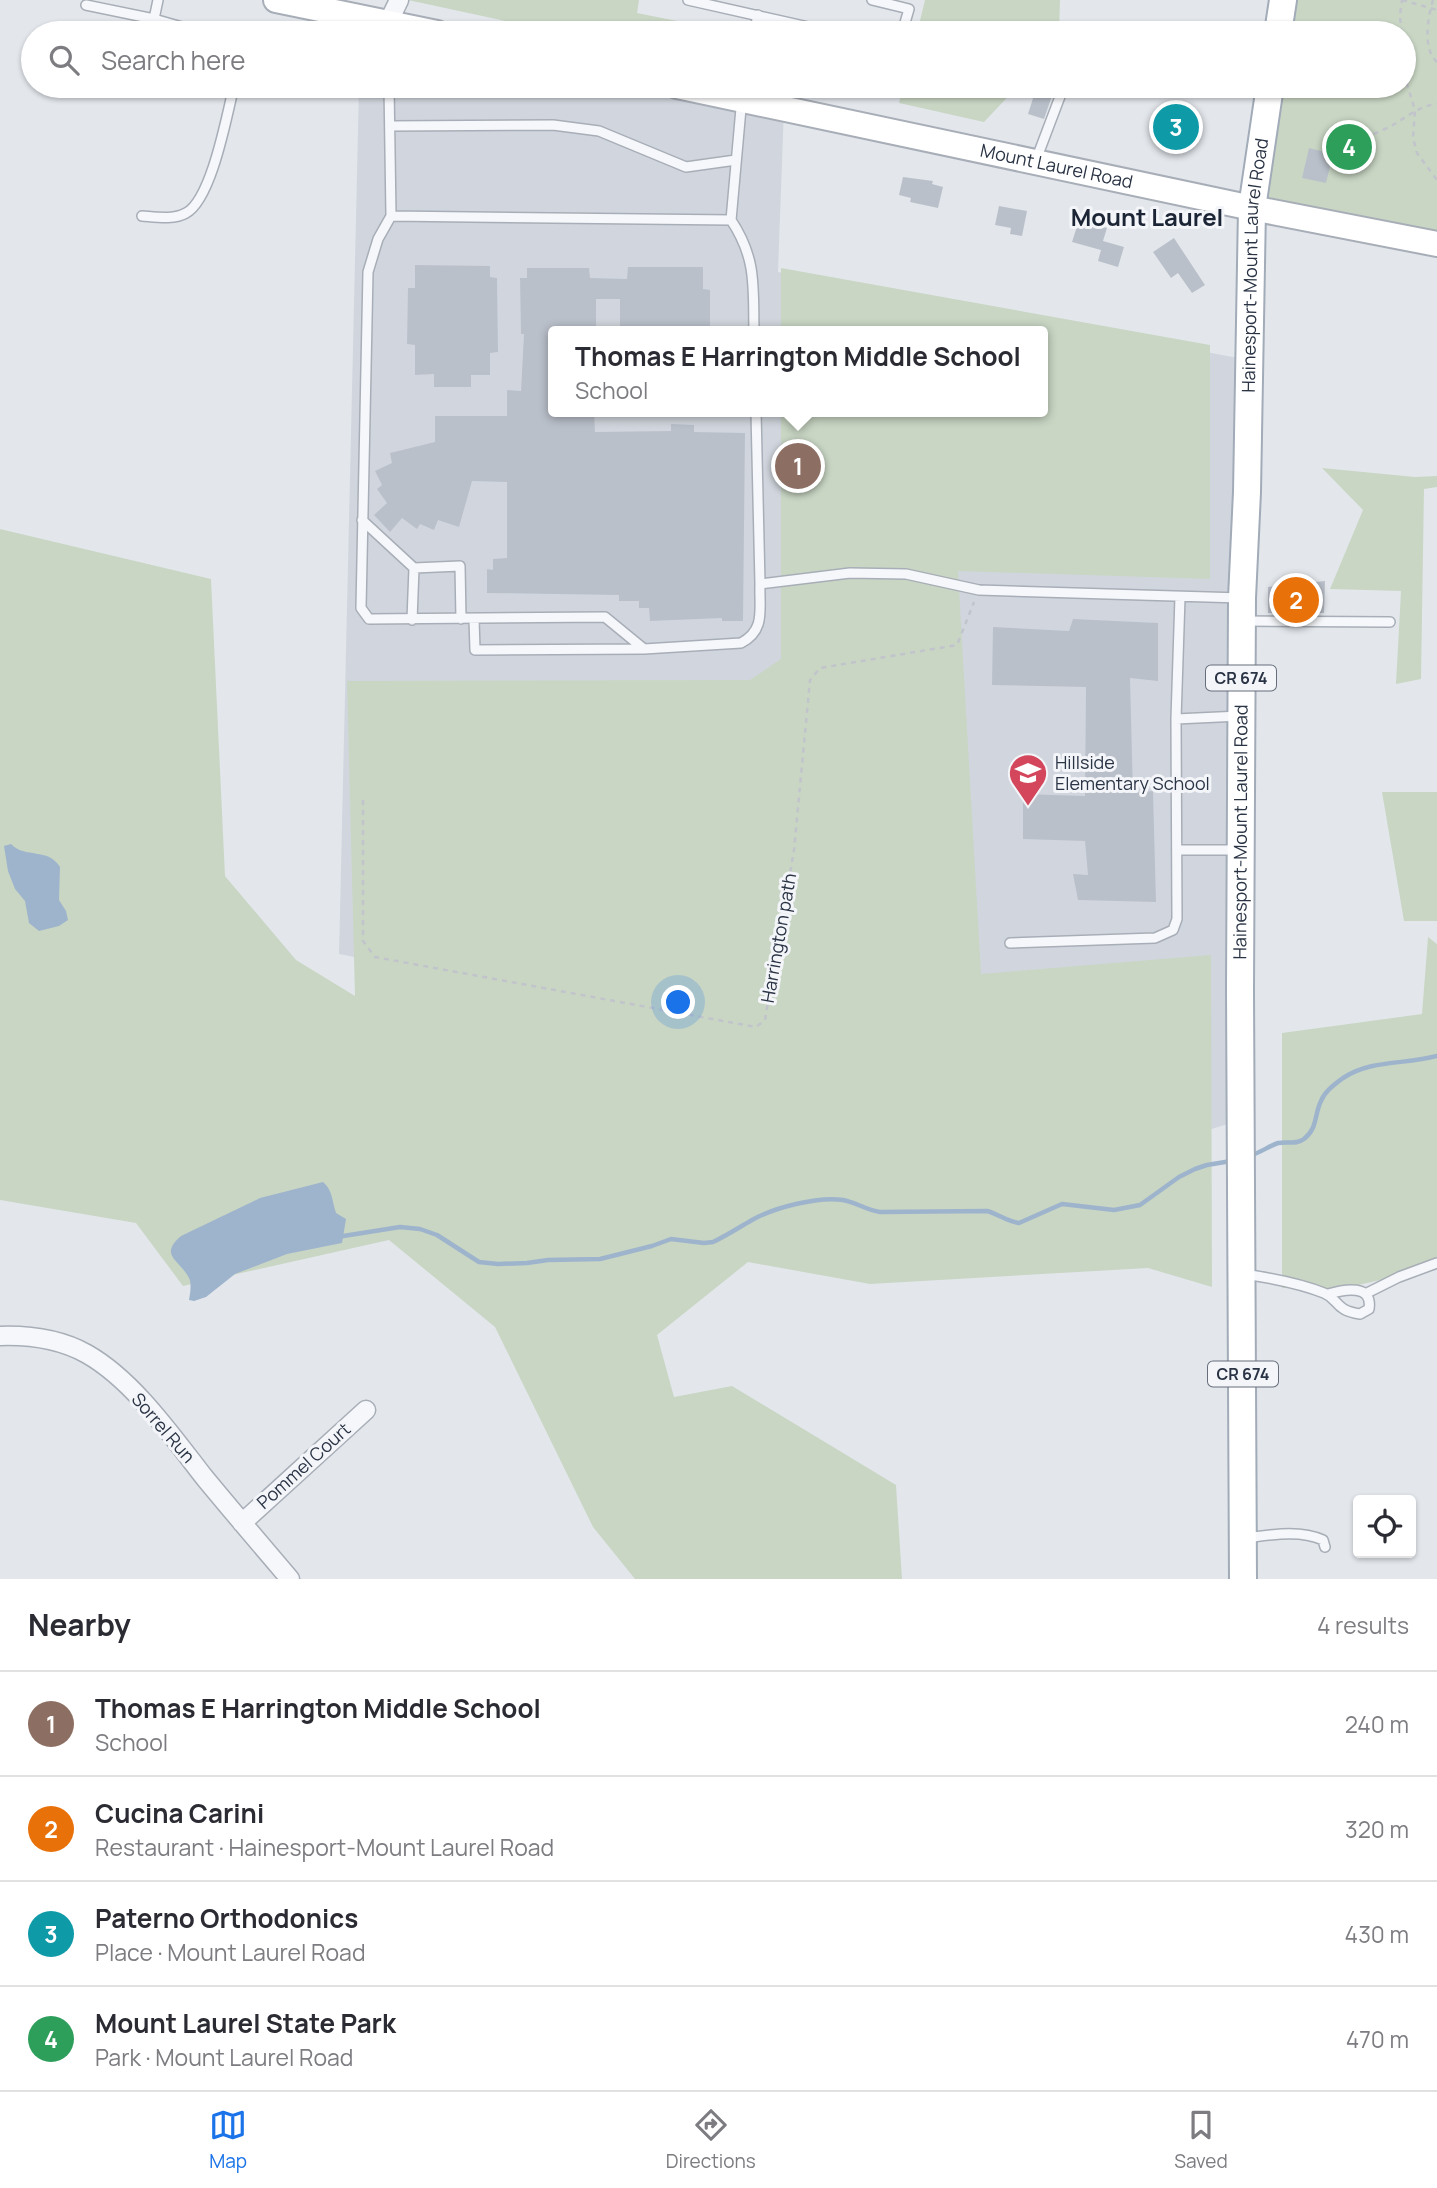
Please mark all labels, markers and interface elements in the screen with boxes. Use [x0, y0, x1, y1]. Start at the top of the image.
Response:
search box [21, 21, 1416, 98]
icon: search [45, 41, 83, 79]
text: Search here [101, 42, 246, 78]
pin: 3 [1153, 101, 1199, 153]
pin: 4 [1326, 121, 1372, 173]
street label: Hainesport-Mount Laurel Road [1236, 137, 1273, 393]
street label: Mount Laurel Road [978, 138, 1135, 193]
district label: Mount Laurel [1071, 200, 1223, 233]
popup [548, 326, 1048, 417]
text: Thomas E Harrington Middle School [575, 338, 1021, 374]
text: School [575, 374, 648, 406]
pin: 1 [775, 440, 821, 492]
pin: 2 [1273, 574, 1319, 626]
road number: CR 674 [1206, 666, 1276, 691]
street label: Hainesport-Mount Laurel Road [1227, 704, 1252, 960]
place label: Hillside Elementary School [1055, 750, 1210, 795]
school or university icon: Hillside Elementary School [1007, 752, 1049, 807]
street label: Harrington path [755, 871, 801, 1005]
your location [661, 985, 695, 1019]
road number: CR 674 [1208, 1362, 1278, 1386]
street label: Sorrel Run [127, 1387, 201, 1468]
street label: Pommel Court [251, 1417, 355, 1514]
map controls [1353, 1495, 1416, 1558]
button: locate [1353, 1495, 1416, 1558]
text: Nearby [28, 1604, 131, 1645]
text: 4 results [1317, 1609, 1409, 1641]
text: Thomas E Harrington Middle School [95, 1690, 541, 1726]
text: 1 [46, 1708, 56, 1740]
text: 240 m [1345, 1708, 1409, 1740]
text: School [95, 1726, 168, 1758]
text: Cucina Carini [95, 1795, 264, 1831]
text: 2 [44, 1813, 58, 1845]
text: 320 m [1345, 1813, 1409, 1845]
text: Restaurant · Hainesport-Mount Laurel Road [95, 1831, 554, 1863]
text: Paterno Orthodonics [95, 1900, 358, 1936]
text: 3 [44, 1918, 58, 1950]
text: 430 m [1345, 1918, 1409, 1950]
text: Place · Mount Laurel Road [95, 1936, 366, 1968]
text: Mount Laurel State Park [95, 2005, 396, 2041]
text: 4 [44, 2023, 58, 2055]
text: 470 m [1346, 2023, 1409, 2055]
text: Park · Mount Laurel Road [95, 2041, 353, 2073]
tab: Map [209, 2106, 247, 2174]
tab: Directions [666, 2106, 756, 2174]
tab: Saved [1174, 2106, 1228, 2174]

